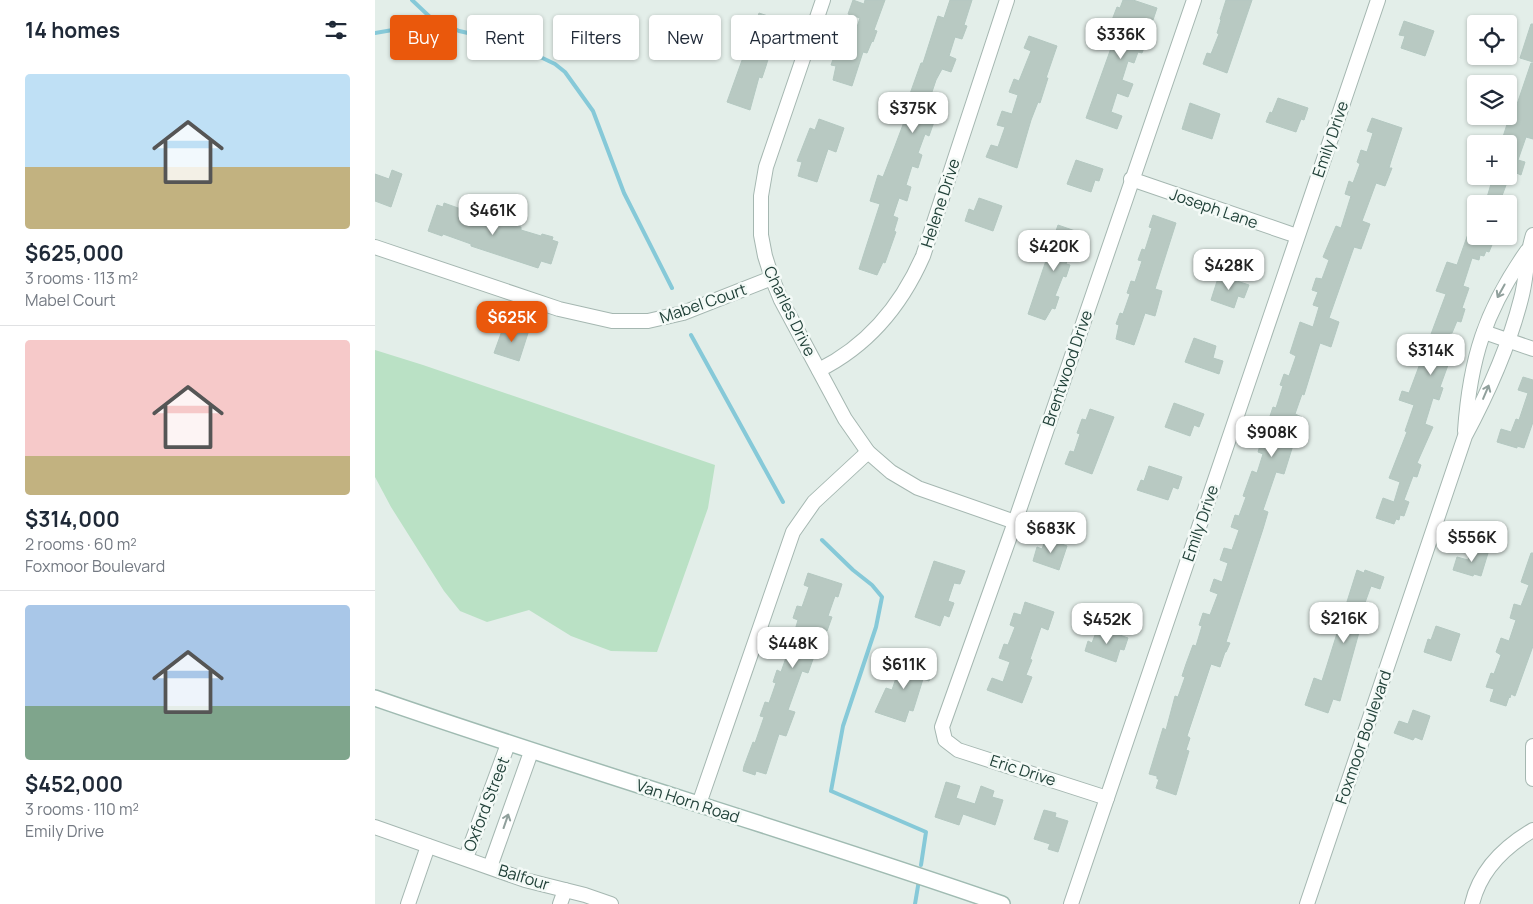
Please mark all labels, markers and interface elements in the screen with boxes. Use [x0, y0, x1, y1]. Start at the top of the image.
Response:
chip: Buy [390, 15, 457, 60]
chip: Rent [467, 15, 543, 60]
chip: Filters [553, 15, 639, 60]
chip: New [649, 15, 721, 60]
chip: Apartment [731, 15, 857, 60]
map controls [1467, 15, 1517, 245]
button: locate [1467, 15, 1517, 65]
text: 14 homes [25, 16, 120, 44]
icon: filters [322, 16, 350, 44]
pin: $336K [1086, 18, 1156, 60]
text: $336K [1097, 23, 1145, 45]
button: layers [1467, 75, 1517, 125]
pin: $375K [878, 92, 948, 134]
text: $375K [889, 97, 937, 119]
street label: Emily Drive [1307, 98, 1353, 180]
icon: home [143, 107, 233, 197]
button: + [1467, 135, 1517, 185]
street label: Helene Drive [915, 156, 965, 250]
street label: Joseph Lane [1167, 183, 1261, 233]
pin: $461K [458, 194, 528, 236]
button: − [1467, 195, 1517, 245]
text: $461K [470, 199, 516, 221]
pin: $420K [1019, 230, 1089, 272]
text: $420K [1029, 235, 1079, 257]
text: $625,000 [25, 239, 124, 267]
pin: $428K [1194, 248, 1264, 291]
text: $428K [1204, 254, 1254, 276]
street label: Charles Drive [759, 262, 821, 360]
text: 3 rooms · 113 m² [25, 267, 138, 289]
street label: Mabel Court [657, 278, 749, 328]
one-way arrow [1496, 284, 1506, 299]
text: Mabel Court [25, 289, 116, 311]
pin: $625K [477, 300, 547, 343]
text: $625K [487, 306, 537, 328]
street label: Brentwood Drive [1037, 307, 1097, 429]
pin: $314K [1396, 334, 1466, 376]
text: $314K [1408, 339, 1454, 361]
icon: home [143, 372, 233, 462]
one-way arrow [1481, 385, 1491, 400]
pin: $908K [1237, 416, 1307, 458]
text: $908K [1247, 421, 1297, 443]
street label: Emily Drive [1177, 482, 1223, 564]
text: $314,000 [25, 505, 120, 533]
pin: $683K [1016, 512, 1086, 554]
text: $683K [1026, 517, 1076, 539]
pin: $556K [1437, 520, 1507, 563]
text: $556K [1447, 526, 1497, 548]
text: 2 rooms · 60 m² [25, 533, 137, 555]
text: Foxmoor Boulevard [25, 555, 165, 577]
pin: $452K [1072, 602, 1142, 645]
pin: $216K [1309, 602, 1379, 644]
text: $216K [1321, 607, 1367, 629]
text: $452K [1083, 608, 1131, 630]
pin: $448K [758, 626, 828, 669]
text: $448K [768, 632, 818, 654]
icon: home [143, 637, 233, 727]
pin: $611K [869, 648, 939, 690]
text: $611K [882, 653, 926, 675]
street label: Foxmoor Boulevard [1330, 667, 1396, 807]
street label: Eric Drive [987, 749, 1059, 791]
street label: Oxford Street [458, 753, 514, 855]
text: $452,000 [25, 770, 123, 798]
street label: Van Horn Road [634, 774, 742, 828]
text: 3 rooms · 110 m² [25, 798, 139, 820]
one-way arrow [502, 814, 511, 829]
text: Emily Drive [25, 820, 104, 842]
street label: Balfour [496, 859, 553, 895]

